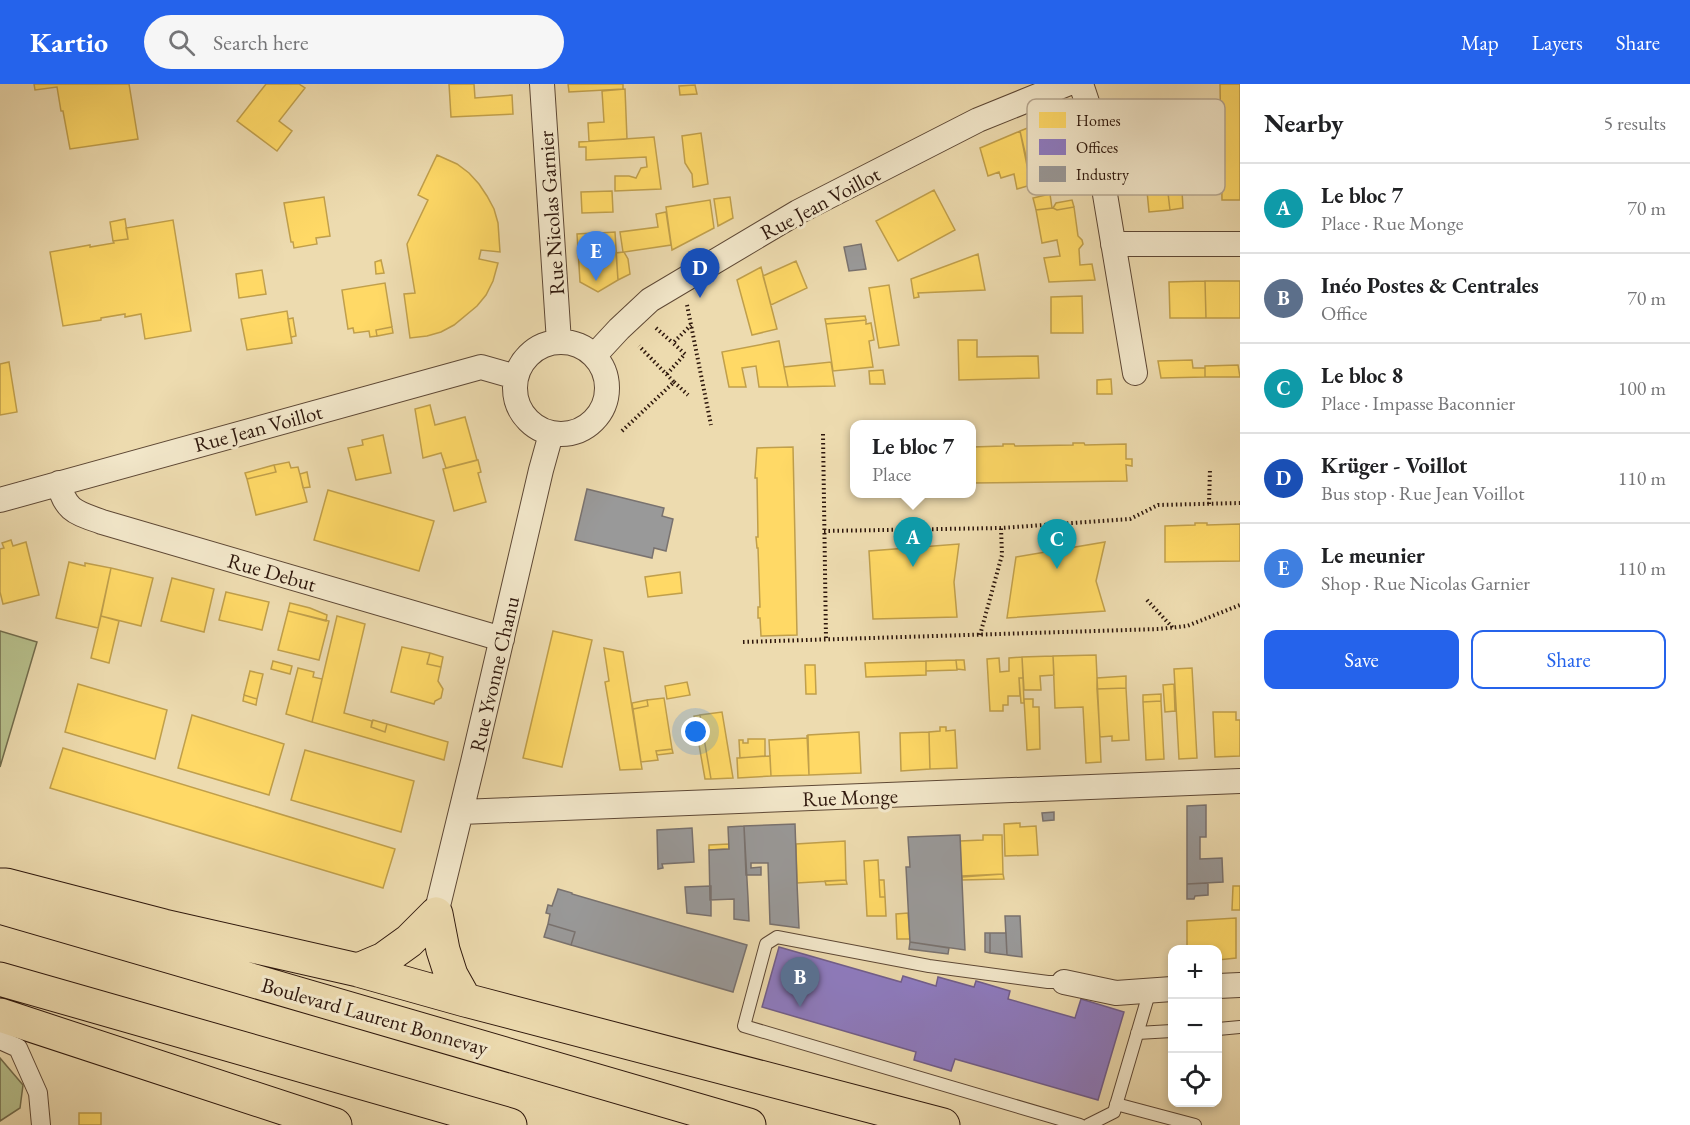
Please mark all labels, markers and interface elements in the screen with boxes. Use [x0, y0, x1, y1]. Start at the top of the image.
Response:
search box [144, 15, 564, 69]
text: Kartio [30, 24, 108, 60]
icon: search [165, 26, 198, 59]
text: Search here [213, 28, 309, 57]
text: Map [1461, 29, 1499, 56]
text: Layers [1532, 29, 1583, 56]
text: Share [1616, 29, 1660, 56]
legend [1027, 99, 1225, 195]
text: Nearby [1264, 106, 1344, 140]
text: Homes [1076, 110, 1121, 131]
text: 5 results [1603, 110, 1666, 136]
street label: Rue Nicolas Garnier [532, 130, 570, 296]
text: Offices [1076, 137, 1118, 158]
street label: Rue Jean Voillot [755, 160, 885, 246]
text: Industry [1076, 164, 1130, 185]
text: Le bloc 7 [1321, 181, 1403, 210]
text: A [1276, 195, 1291, 221]
text: 70 m [1627, 195, 1666, 221]
text: Place · Rue Monge [1321, 210, 1464, 236]
pin: E [576, 232, 616, 281]
pin: D [680, 248, 720, 298]
text: Inéo Postes & Centrales [1321, 271, 1539, 300]
text: B [1277, 285, 1290, 311]
text: 70 m [1627, 285, 1666, 311]
text: Office [1321, 300, 1367, 326]
text: Le bloc 8 [1321, 361, 1403, 390]
text: C [1276, 375, 1291, 401]
text: 100 m [1618, 375, 1666, 401]
text: Place · Impasse Baconnier [1321, 390, 1515, 416]
street label: Rue Jean Voillot [191, 398, 326, 458]
popup [850, 420, 976, 498]
text: Le bloc 7 [872, 432, 954, 461]
text: Krüger - Voillot [1321, 451, 1467, 480]
text: Place [872, 461, 911, 487]
text: D [1276, 465, 1291, 491]
text: 110 m [1618, 465, 1666, 491]
text: Bus stop · Rue Jean Voillot [1321, 480, 1525, 506]
pin: A [894, 518, 932, 567]
pin: C [1038, 520, 1076, 569]
text: Le meunier [1321, 541, 1425, 570]
street label: Rue Debut [225, 546, 320, 598]
text: E [1278, 555, 1289, 581]
text: 110 m [1618, 555, 1666, 581]
text: Shop · Rue Nicolas Garnier [1321, 570, 1530, 596]
street label: Rue Yvonne Chanu [463, 594, 525, 754]
button: Save [1264, 630, 1459, 689]
button: Share [1471, 630, 1666, 689]
your location [681, 717, 710, 746]
street label: Rue Monge [802, 782, 898, 812]
map controls [1168, 945, 1222, 1107]
button: + [1168, 945, 1222, 999]
pin: B [780, 958, 820, 1007]
street label: Boulevard Laurent Bonnevay [259, 971, 492, 1061]
button: − [1168, 999, 1222, 1053]
button: locate [1168, 1053, 1222, 1107]

